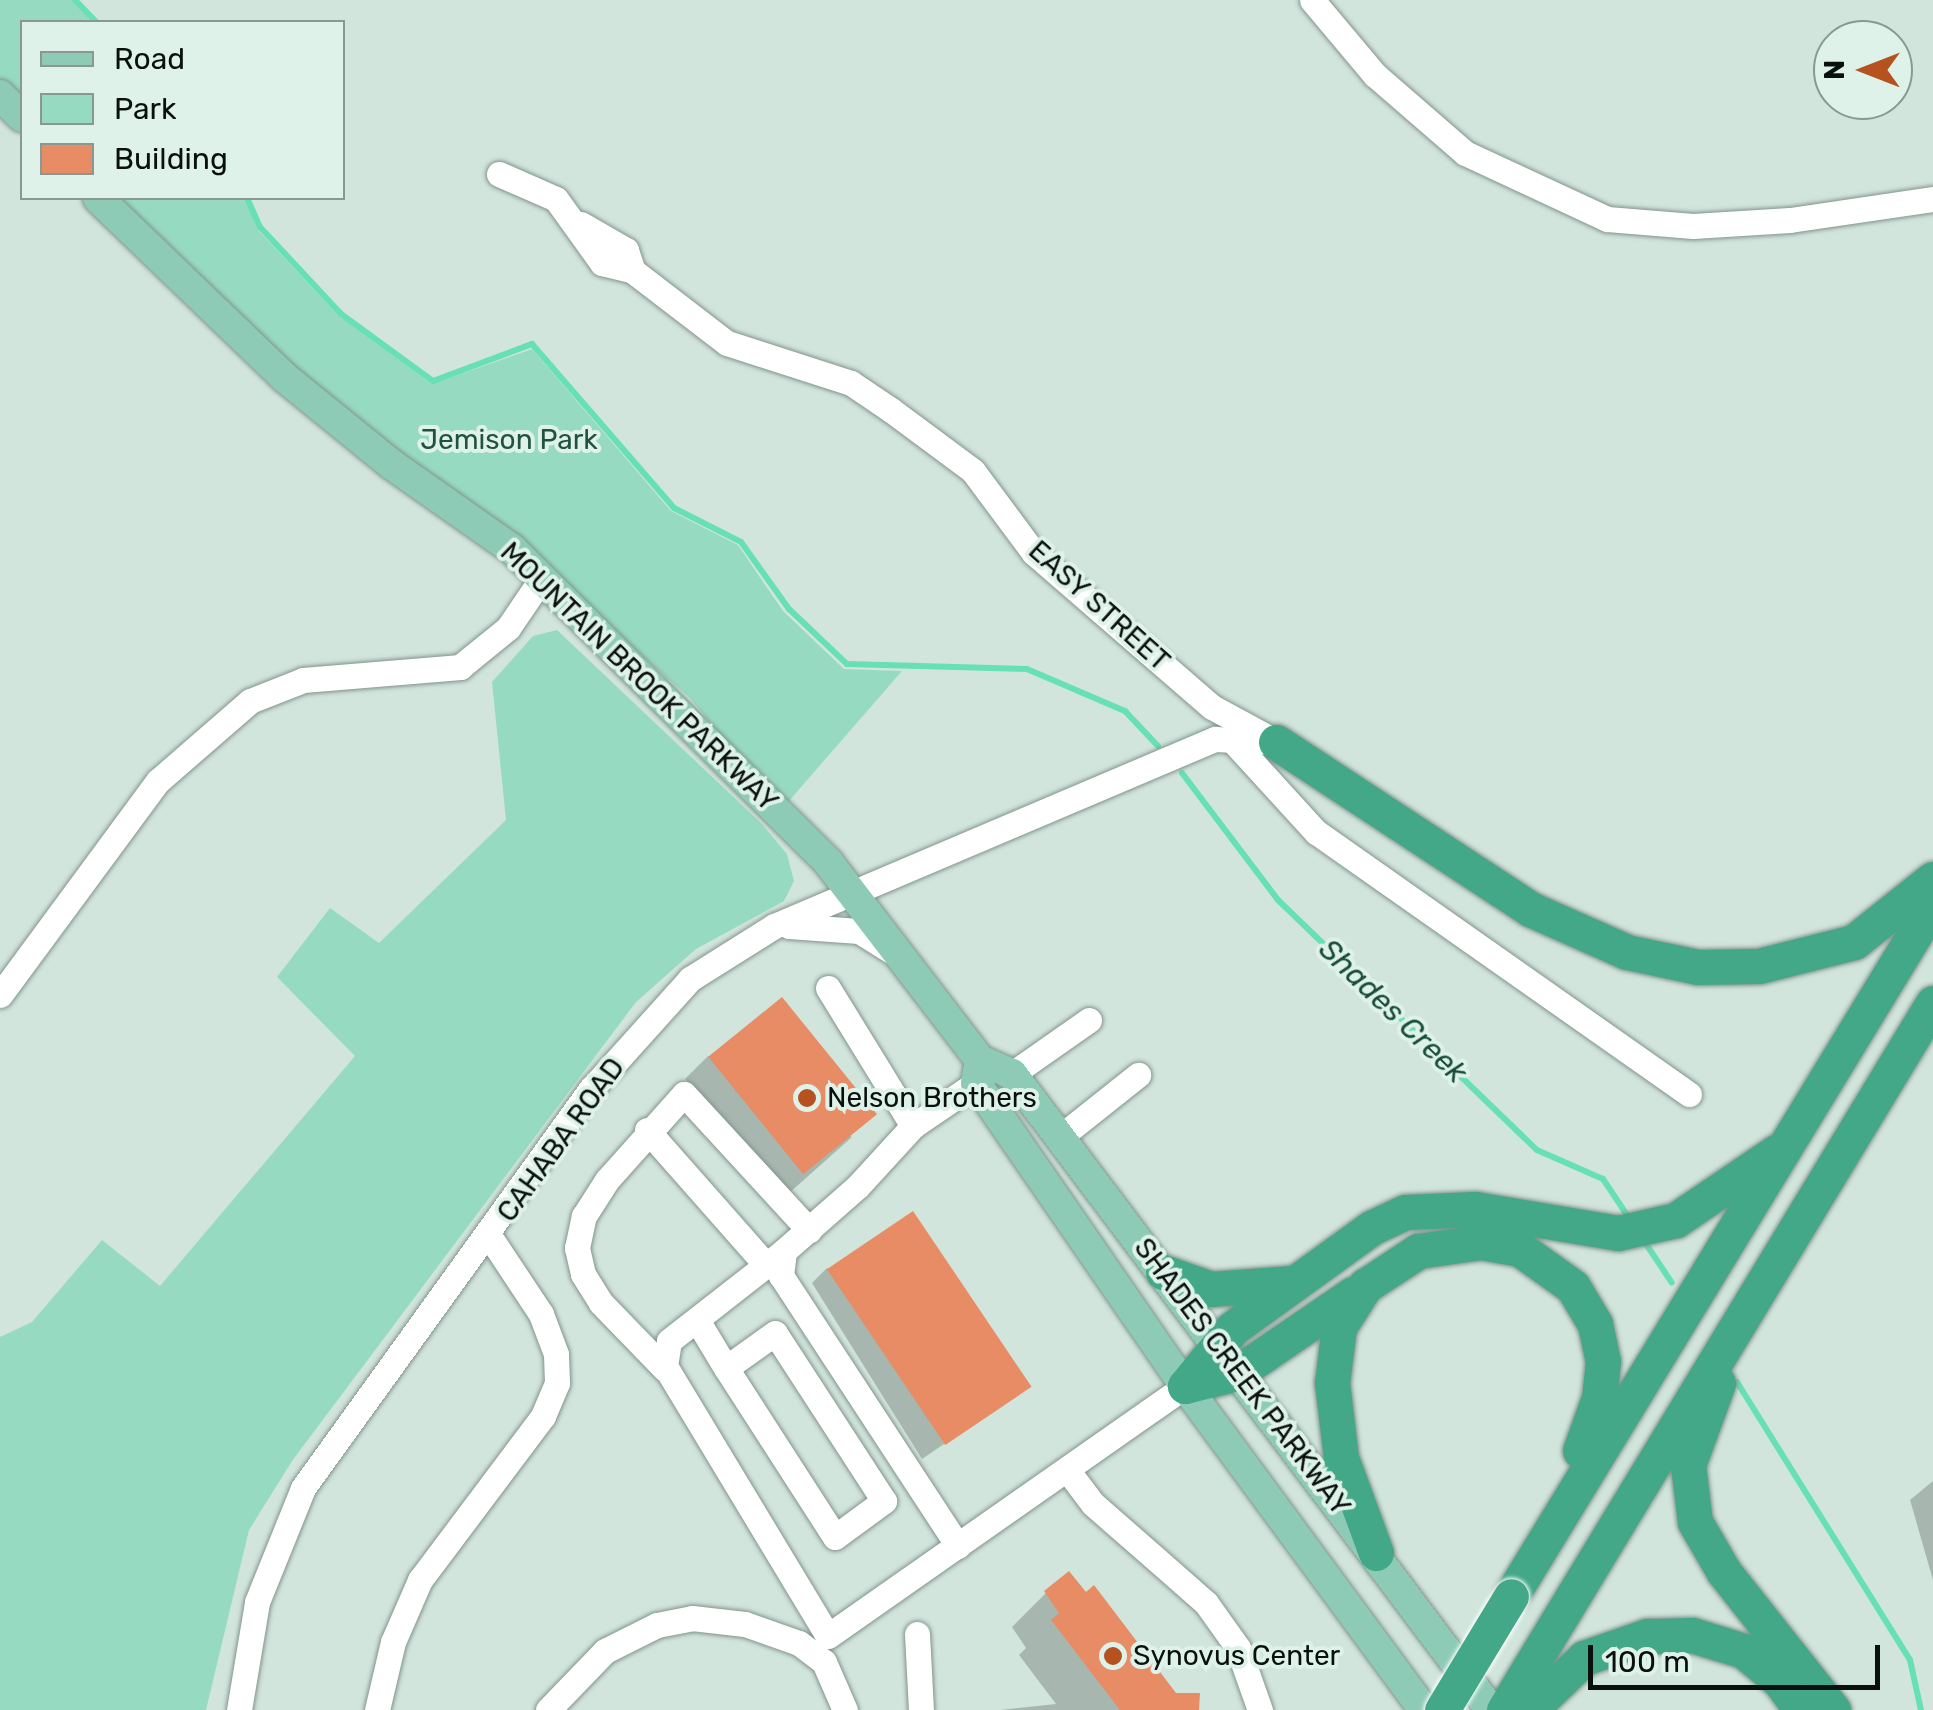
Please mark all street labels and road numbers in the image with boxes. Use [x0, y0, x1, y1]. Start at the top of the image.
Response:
street label: EASY STREET [1021, 534, 1177, 678]
street label: MOUNTAIN BROOK PARKWAY [493, 535, 785, 819]
street label: CAHABA ROAD [490, 1051, 632, 1229]
street label: SHADES CREEK PARKWAY [1127, 1232, 1357, 1522]

